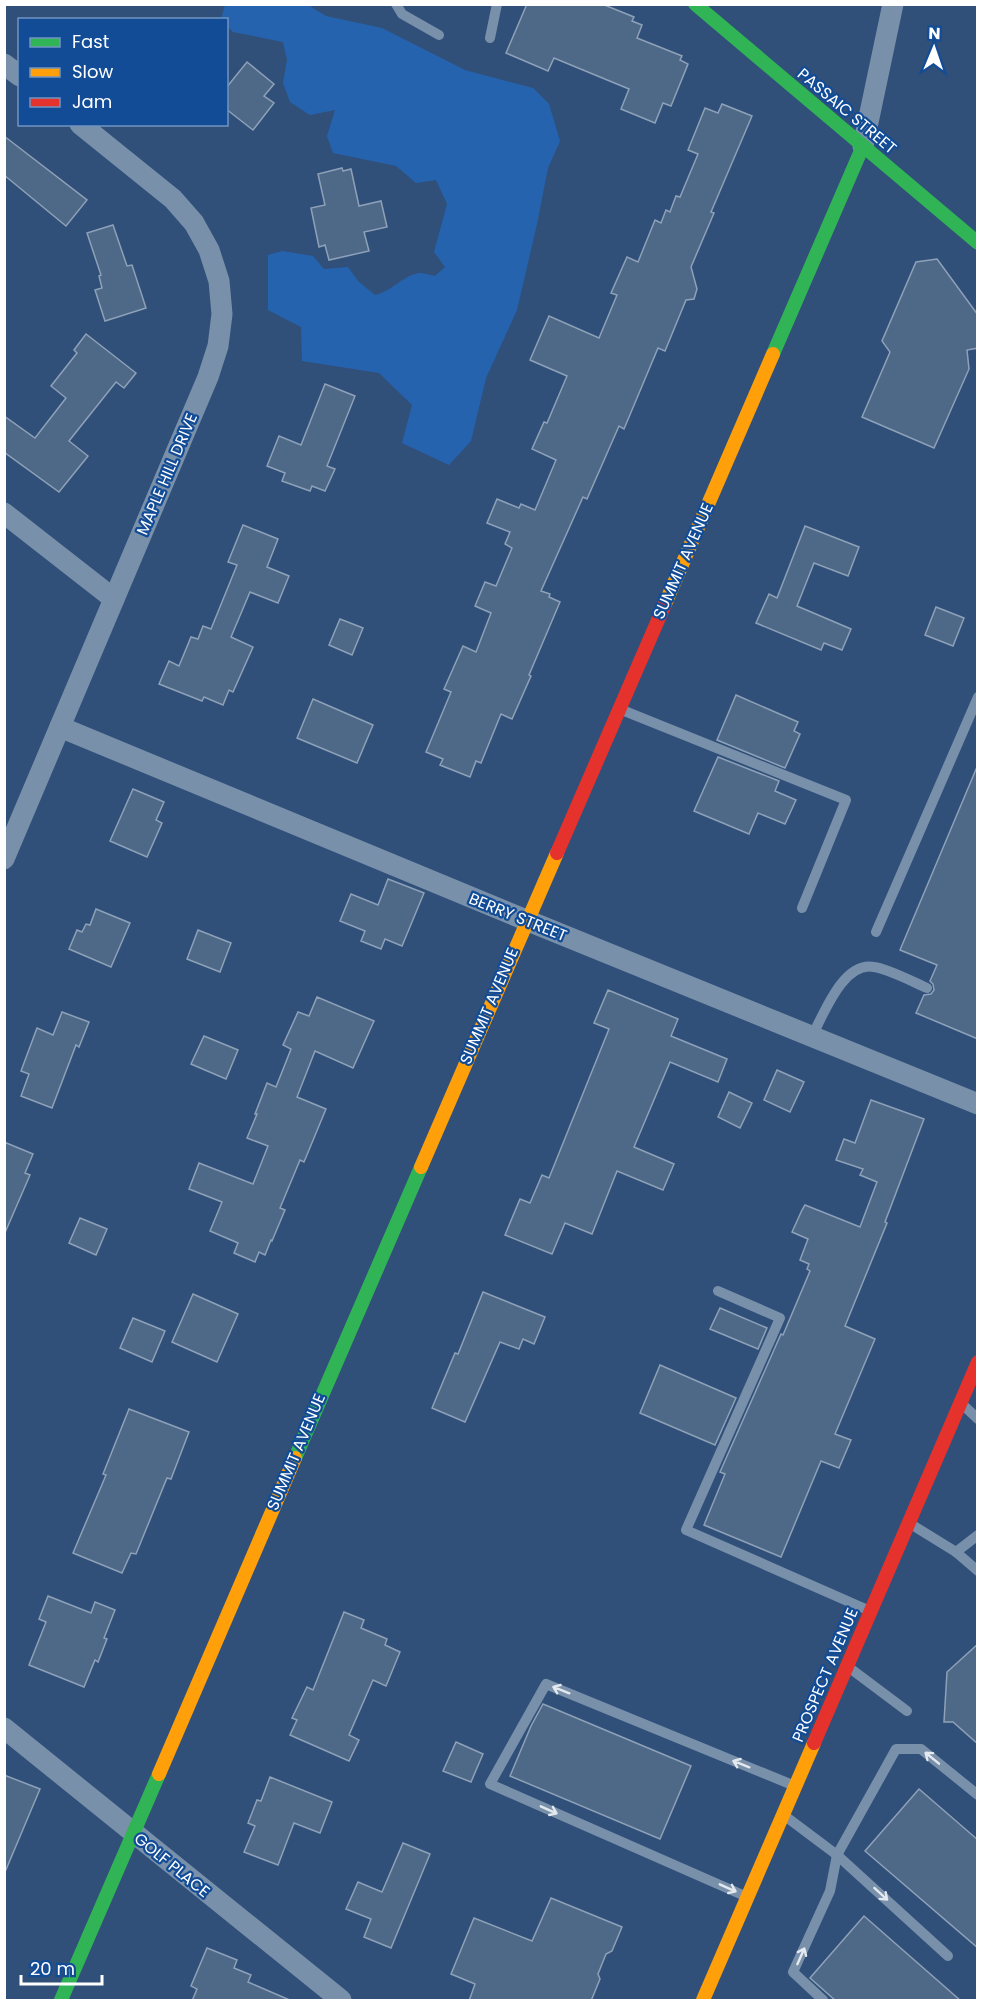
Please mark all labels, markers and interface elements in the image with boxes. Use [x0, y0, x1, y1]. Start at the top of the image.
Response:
legend [18, 18, 228, 126]
north arrow [904, 18, 964, 78]
text: N [928, 22, 941, 45]
text: Fast [72, 29, 109, 54]
text: Slow [72, 59, 114, 84]
street label: PASSAIC STREET [792, 63, 902, 160]
text: Jam [72, 89, 112, 114]
street label: MAPLE HILL DRIVE [131, 410, 203, 538]
street label: SUMMIT AVENUE [647, 499, 719, 623]
street label: BERRY STREET [466, 887, 571, 947]
street label: SUMMIT AVENUE [454, 944, 524, 1068]
street label: SUMMIT AVENUE [261, 1390, 331, 1514]
street label: PROSPECT AVENUE [786, 1604, 864, 1746]
one-way arrow [552, 1684, 570, 1695]
one-way arrow [924, 1752, 940, 1765]
one-way arrow [732, 1758, 751, 1769]
one-way arrow [540, 1804, 558, 1816]
street label: GOLF PLACE [129, 1827, 215, 1903]
one-way arrow [718, 1883, 736, 1895]
one-way arrow [873, 1887, 888, 1901]
scale bar [21, 1948, 102, 1986]
one-way arrow [795, 1948, 807, 1966]
text: 20 m [30, 1956, 75, 1981]

